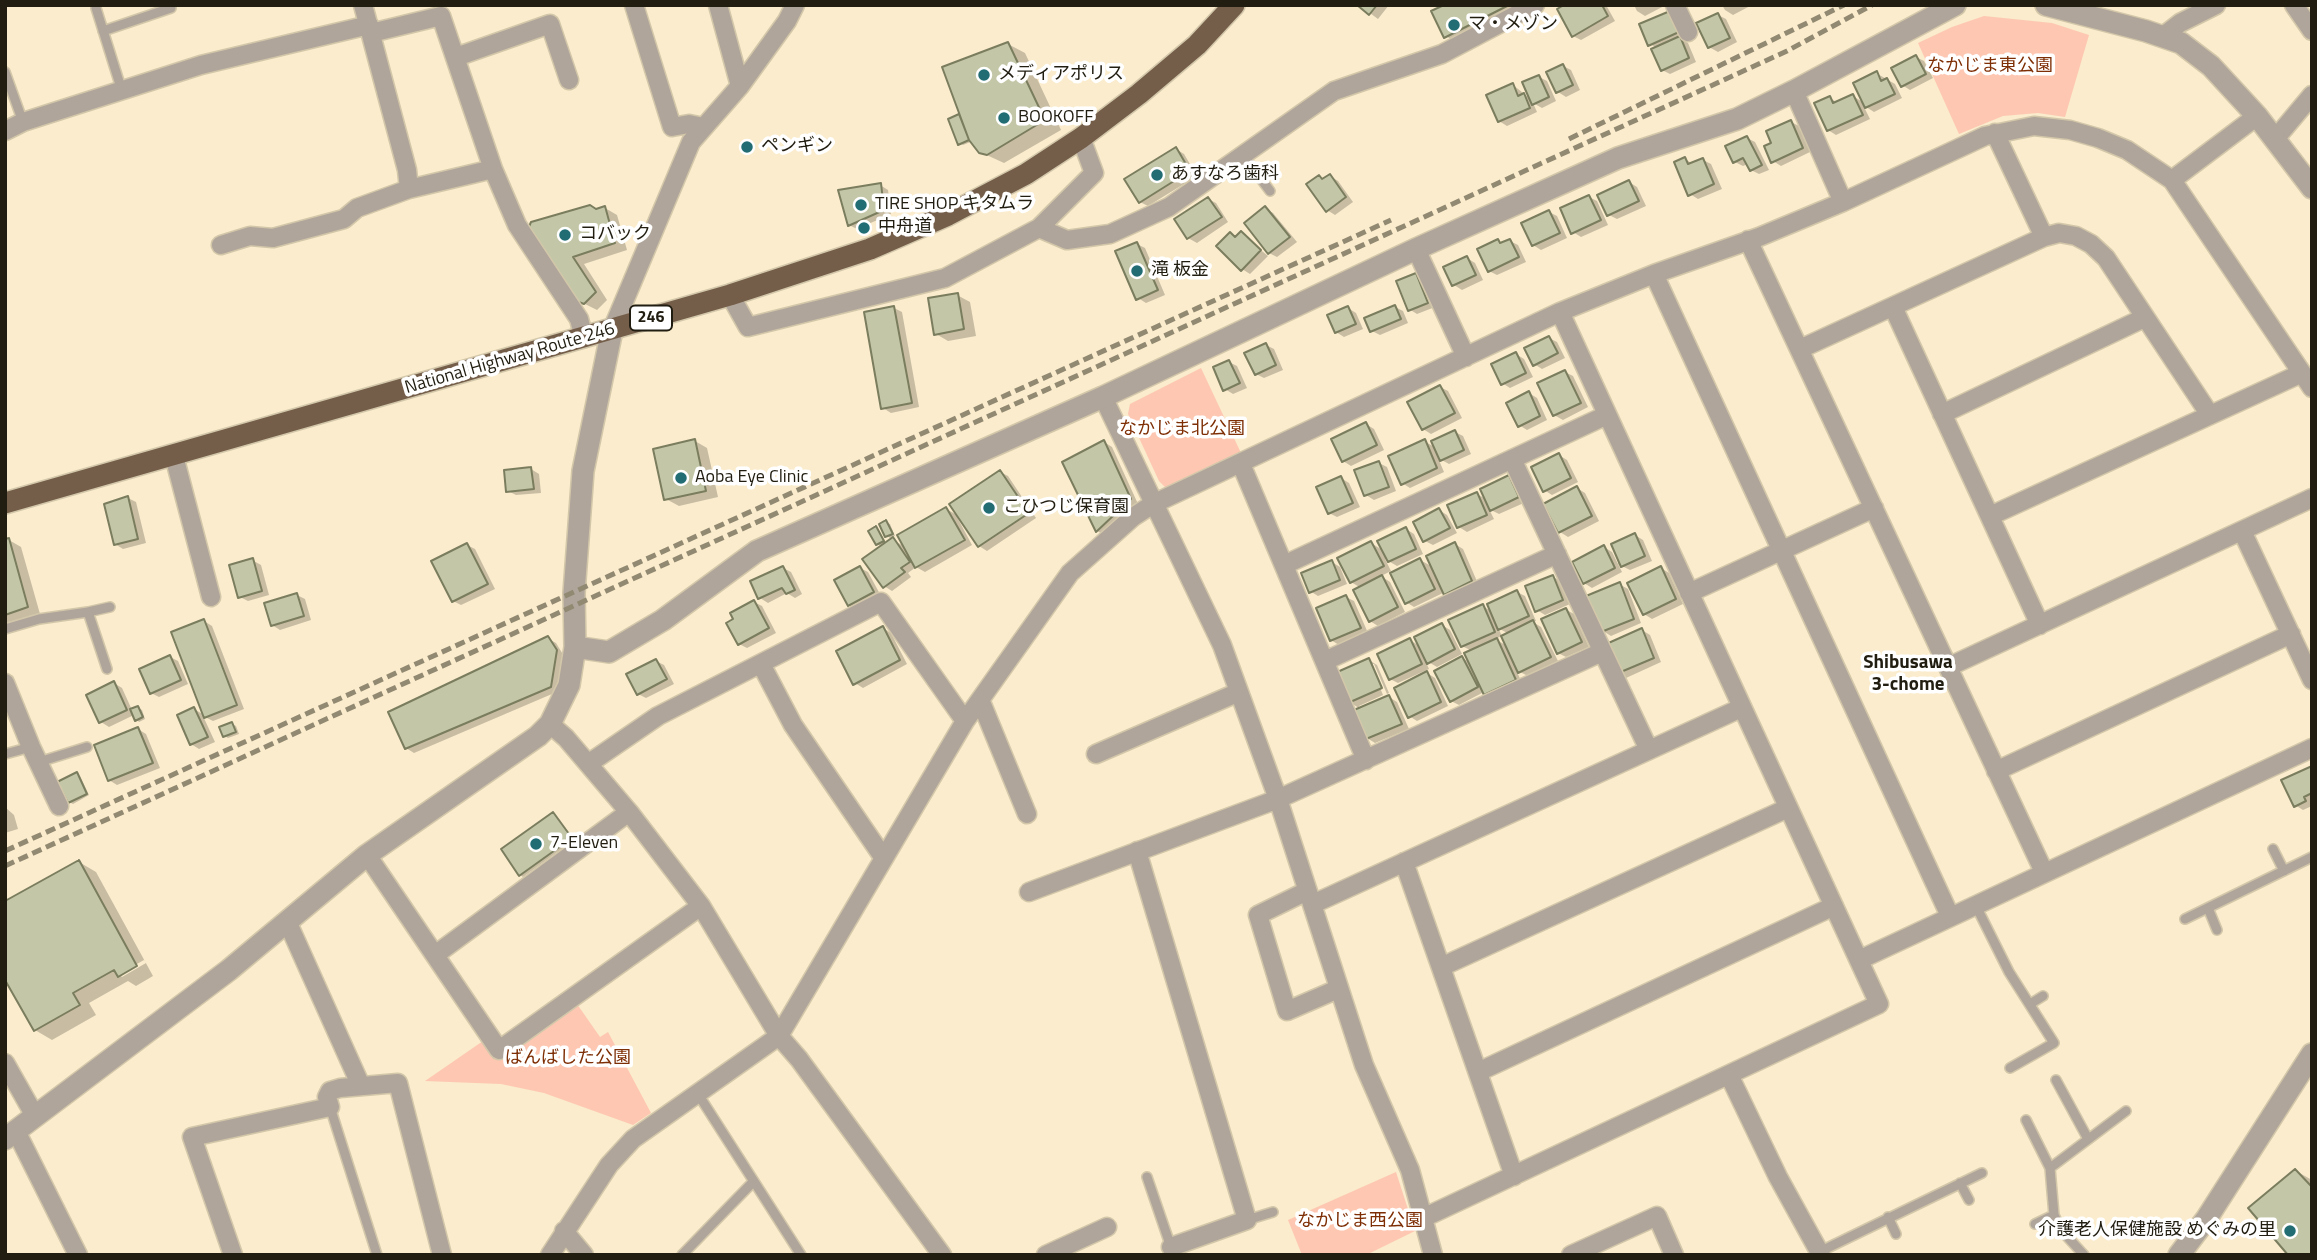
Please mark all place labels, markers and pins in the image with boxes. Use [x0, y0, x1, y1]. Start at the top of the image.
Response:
place label: マ・メゾン [1468, 14, 1558, 36]
marker: マ・メゾン [1446, 17, 1462, 33]
place label: メディアポリス [998, 64, 1124, 86]
marker: メディアポリス [976, 67, 992, 83]
place label: BOOKOFF [1018, 107, 1094, 129]
marker: BOOKOFF [996, 110, 1012, 126]
place label: ペンギン [761, 136, 833, 158]
marker: ペンギン [739, 139, 755, 155]
place label: あすなろ歯科 [1171, 164, 1279, 186]
marker: あすなろ歯科 [1149, 167, 1165, 183]
place label: TIRE SHOP キタムラ [875, 194, 1034, 216]
marker: TIRE SHOP キタムラ [853, 197, 869, 213]
place label: 中舟道 [878, 217, 932, 239]
marker: 中舟道 [856, 220, 872, 236]
place label: コバック [579, 224, 651, 246]
marker: コバック [557, 227, 573, 243]
place label: 滝 板金 [1151, 260, 1209, 282]
marker: 滝 板金 [1129, 263, 1145, 279]
place label: Aoba Eye Clinic [695, 467, 808, 489]
marker: Aoba Eye Clinic [673, 470, 689, 486]
place label: こひつじ保育園 [1003, 497, 1129, 519]
marker: こひつじ保育園 [981, 500, 997, 516]
place label: 7-Eleven [550, 833, 618, 855]
marker: 7-Eleven [528, 836, 544, 852]
place label: 介護老人保健施設 めぐみの里 [2038, 1220, 2276, 1242]
marker: 介護老人保健施設 めぐみの里 [2282, 1223, 2298, 1239]

